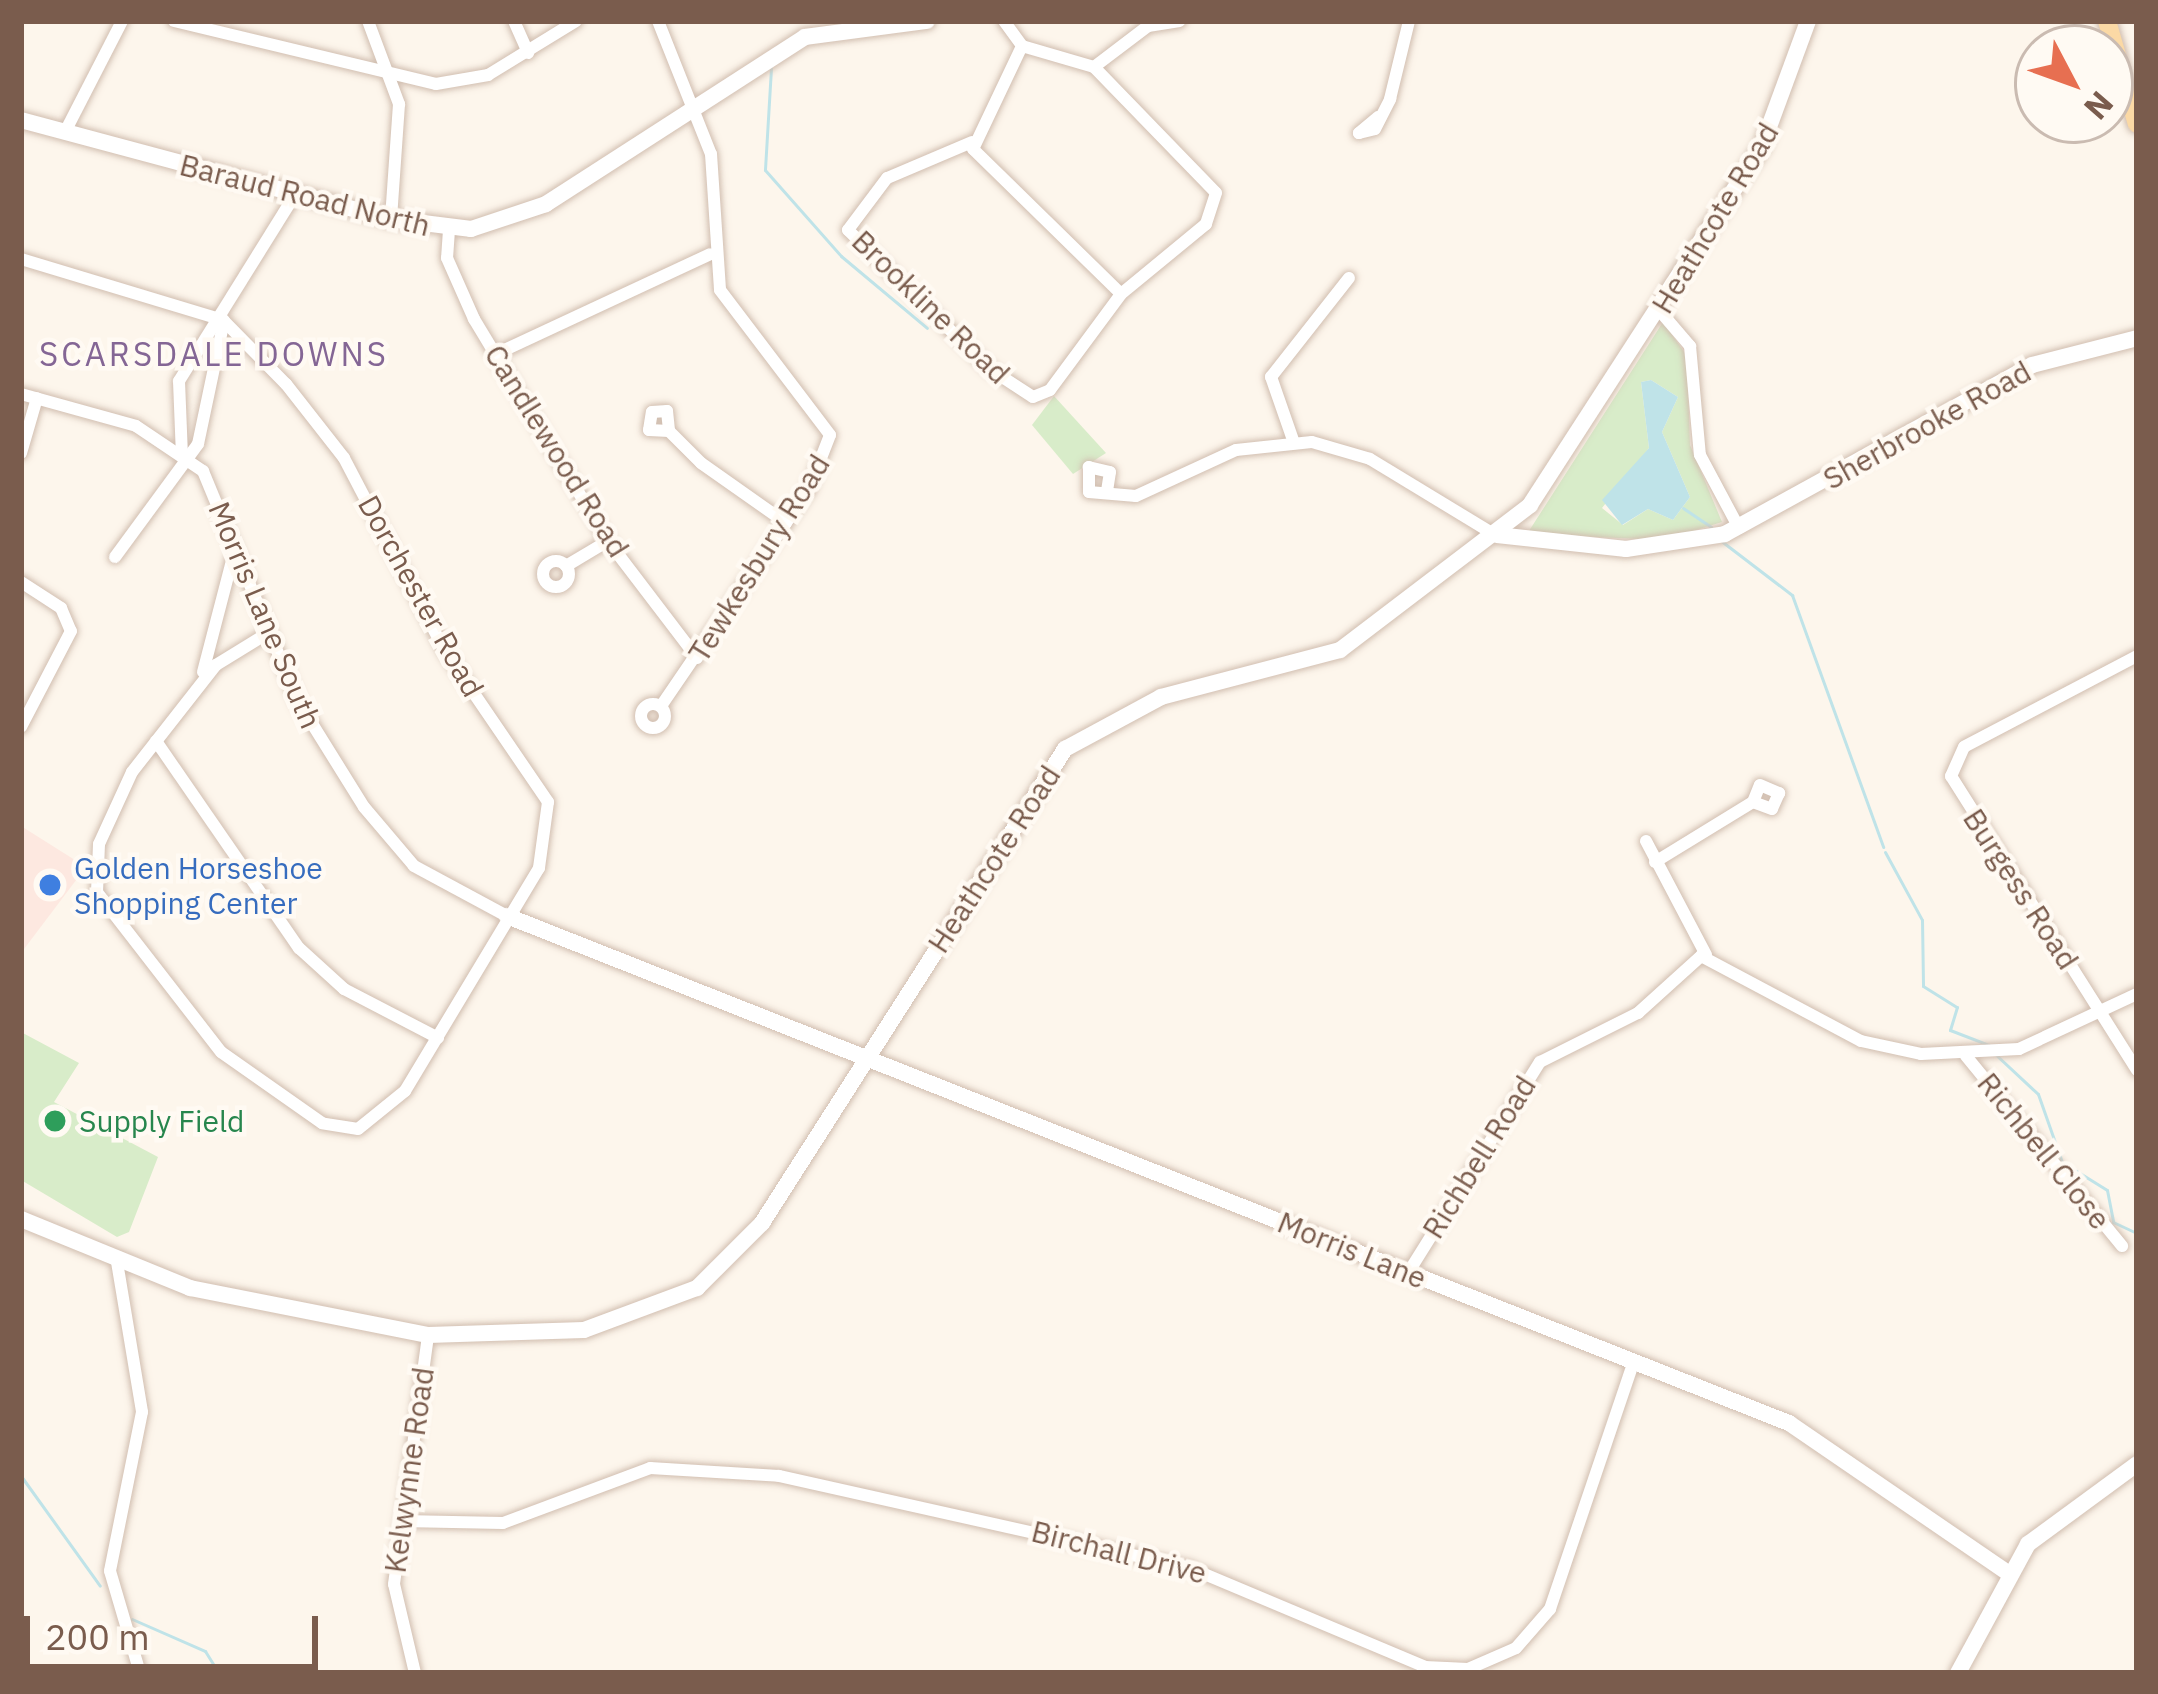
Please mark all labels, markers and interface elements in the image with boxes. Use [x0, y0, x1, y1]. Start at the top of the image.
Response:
north arrow [2014, 24, 2134, 144]
text: N [2075, 83, 2123, 129]
street label: Heathcote Road [1644, 116, 1786, 320]
street label: Baraud Road North [176, 146, 434, 244]
street label: Brookline Road [845, 223, 1017, 391]
district label: SCARSDALE DOWNS [39, 334, 389, 374]
street label: Candlewood Road [477, 338, 637, 564]
street label: Sherbrooke Road [1817, 353, 2037, 497]
street label: Tewkesbury Road [681, 448, 837, 668]
street label: Dorchester Road [351, 489, 491, 703]
street label: Morris Lane South [201, 496, 329, 734]
street label: Heathcote Road [920, 759, 1068, 959]
street label: Burgess Road [1956, 802, 2086, 976]
place label: Golden Horseshoe Shopping Center [74, 850, 323, 920]
marker: Golden Horseshoe Shopping Center [37, 872, 63, 898]
street label: Richbell Close [1970, 1066, 2118, 1236]
street label: Richbell Road [1415, 1069, 1543, 1245]
place label: Supply Field [79, 1103, 244, 1139]
marker: Supply Field [42, 1108, 68, 1134]
street label: Morris Lane [1273, 1204, 1431, 1296]
street label: Kelwynne Road [377, 1365, 441, 1575]
street label: Birchall Drive [1028, 1513, 1210, 1591]
scale bar [30, 1592, 324, 1666]
text: 200 m [45, 1613, 150, 1660]

